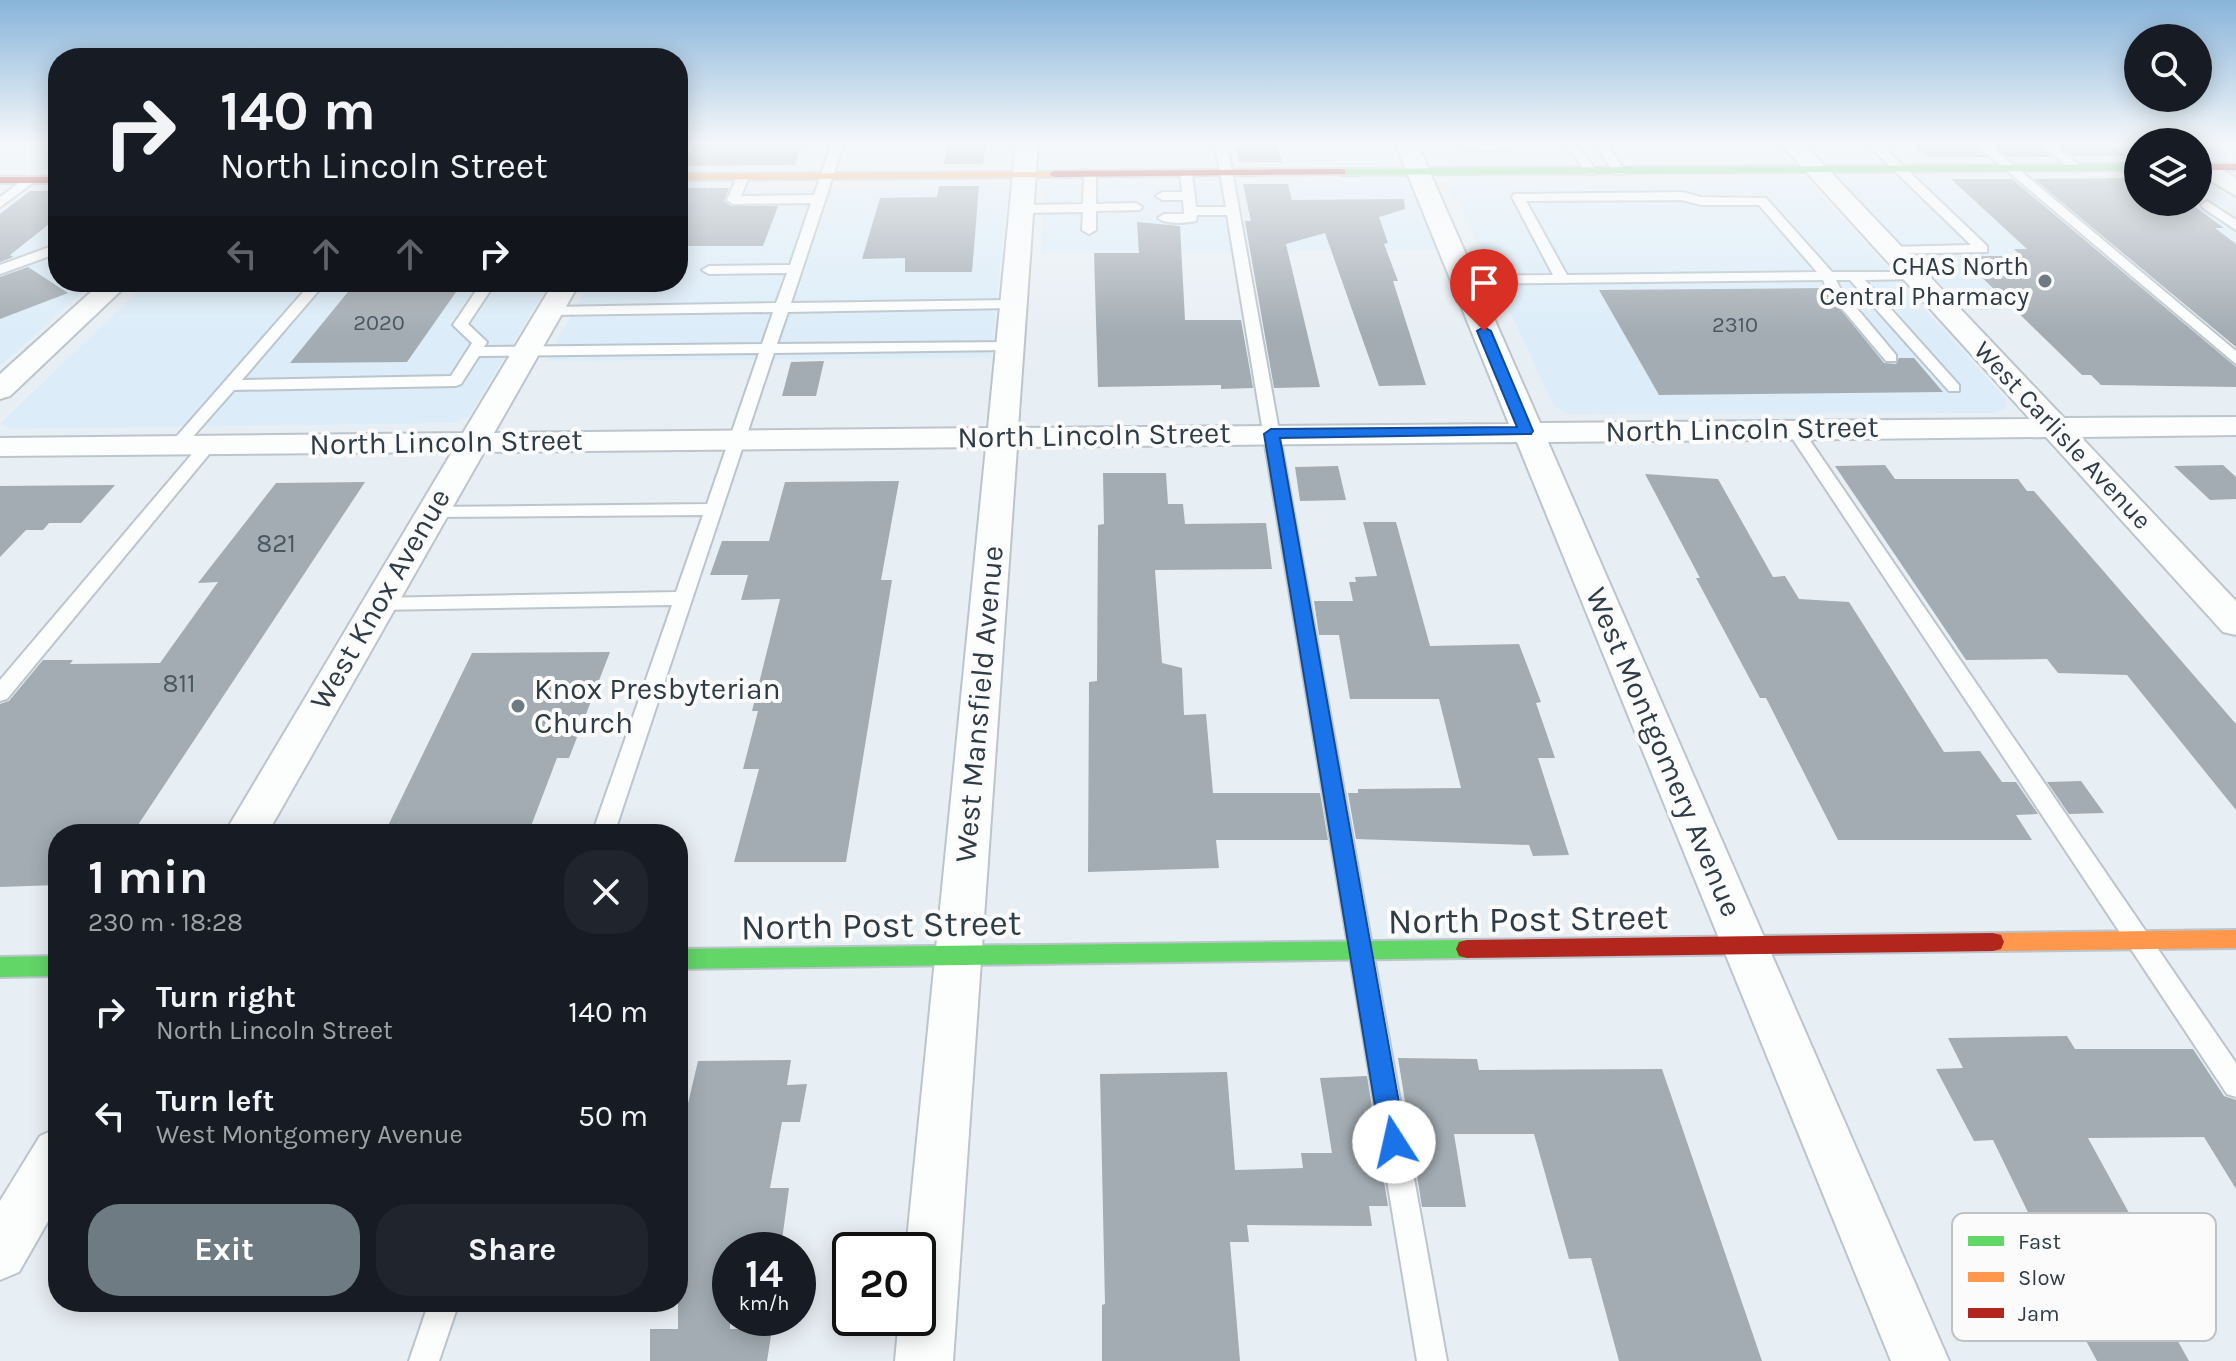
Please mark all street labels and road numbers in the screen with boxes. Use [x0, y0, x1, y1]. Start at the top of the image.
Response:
street label: West Carlisle Avenue [1967, 335, 2158, 536]
street label: North Lincoln Street [1605, 409, 1879, 449]
street label: North Lincoln Street [957, 415, 1231, 455]
street label: North Lincoln Street [309, 422, 583, 462]
street label: West Knox Avenue [302, 482, 458, 716]
street label: West Mansfield Avenue [947, 544, 1011, 864]
street label: West Montgomery Avenue [1578, 582, 1750, 922]
street label: North Post Street [1387, 896, 1669, 942]
street label: North Post Street [740, 902, 1022, 948]

